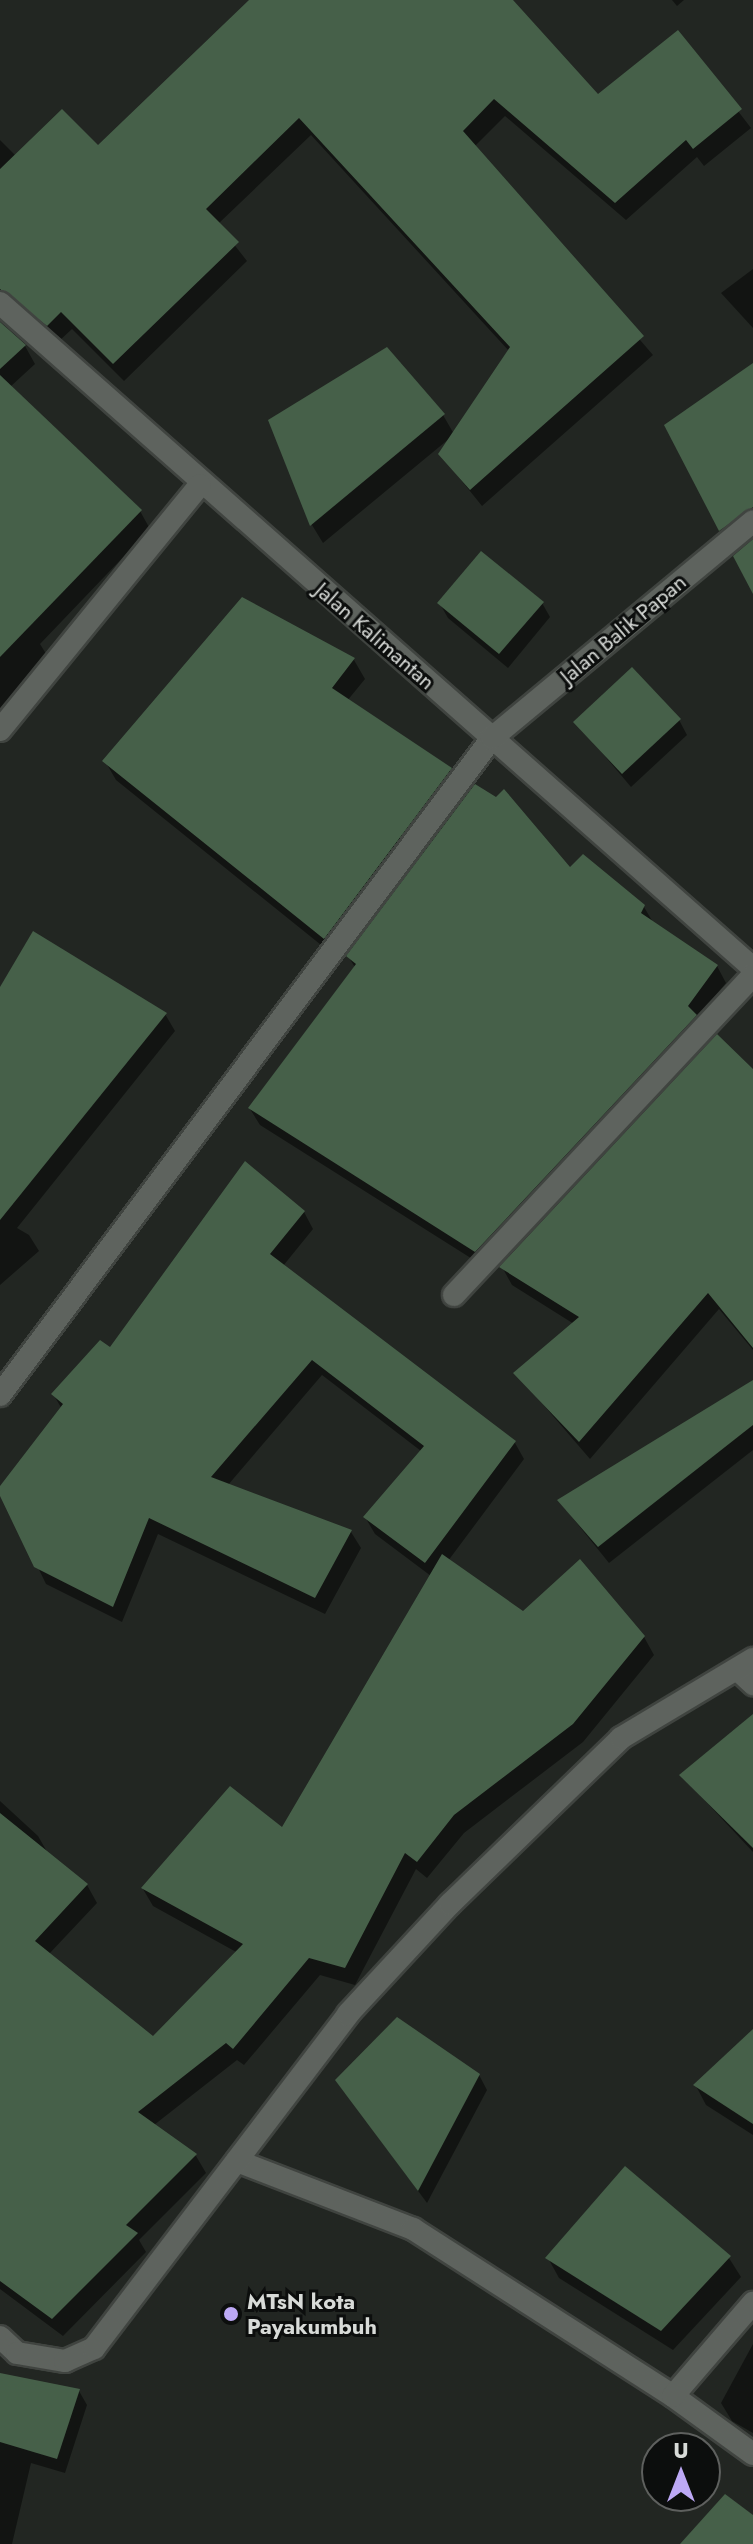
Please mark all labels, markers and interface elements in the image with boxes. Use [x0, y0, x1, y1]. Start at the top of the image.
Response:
street label: Jalan Balik Papan [555, 569, 691, 689]
street label: Jalan Kalimantan [310, 577, 440, 695]
place label: MTsN kota Payakumbuh [247, 2288, 377, 2340]
marker: MTsN kota Payakumbuh [222, 2305, 240, 2323]
north arrow [641, 2432, 721, 2512]
text: U [673, 2434, 689, 2466]

